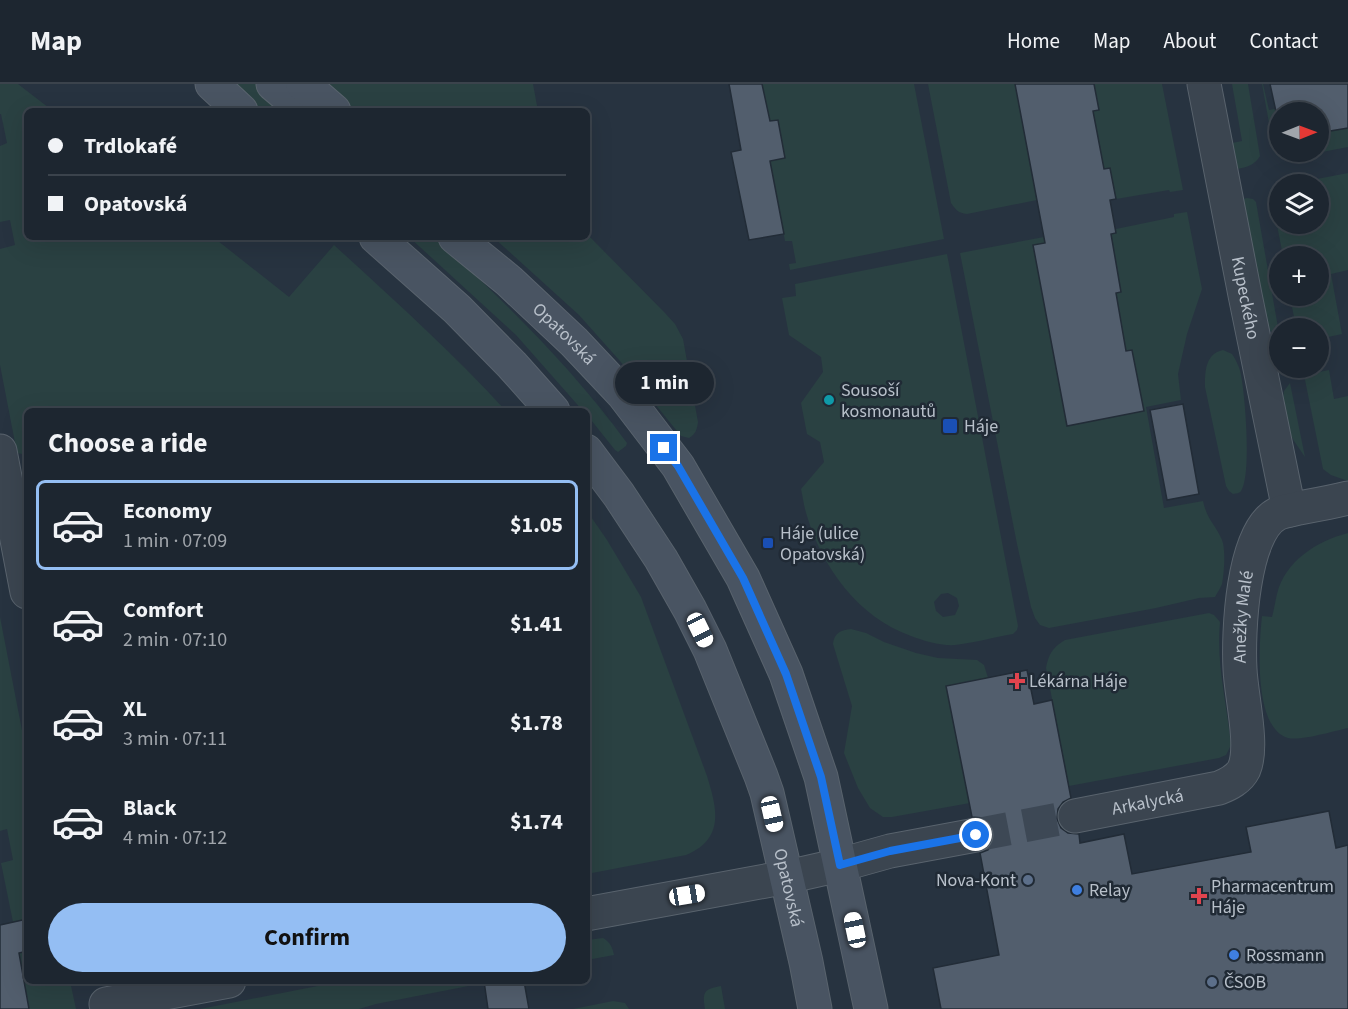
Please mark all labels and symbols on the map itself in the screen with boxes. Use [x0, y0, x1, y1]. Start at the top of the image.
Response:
north arrow [1269, 102, 1329, 162]
street label: Kupeckého [1225, 254, 1266, 342]
street label: Opatovská [527, 297, 602, 370]
callout: 1 min [614, 361, 714, 403]
place label: Sousoší kosmonautů [841, 378, 936, 424]
marker: Sousoší kosmonautů [822, 393, 836, 407]
place label: Háje [964, 414, 998, 439]
marker: Háje [941, 417, 959, 435]
route end [650, 434, 677, 461]
place label: Háje (ulice Opatovská) [780, 521, 865, 567]
marker: Háje (ulice Opatovská) [761, 536, 775, 550]
street label: Anežky Malé [1227, 568, 1260, 663]
car [684, 610, 716, 650]
place label: Lékárna Háje [1029, 669, 1127, 694]
marker: Lékárna Háje [1010, 674, 1024, 688]
street label: Arkalycká [1110, 783, 1186, 821]
car [759, 794, 785, 834]
route start [962, 821, 989, 848]
street label: Opatovská [768, 846, 810, 929]
place label: Nova-Kont [936, 868, 1016, 893]
marker: Nova-Kont [1021, 873, 1035, 887]
place label: Pharmacentrum Háje [1211, 874, 1334, 920]
place label: Relay [1089, 878, 1131, 903]
car [668, 883, 706, 907]
marker: Relay [1070, 883, 1084, 897]
marker: Pharmacentrum Háje [1192, 889, 1206, 903]
car [842, 911, 868, 949]
place label: Rossmann [1246, 943, 1325, 968]
marker: Rossmann [1227, 948, 1241, 962]
place label: ČSOB [1224, 970, 1266, 995]
marker: ČSOB [1205, 975, 1219, 989]

